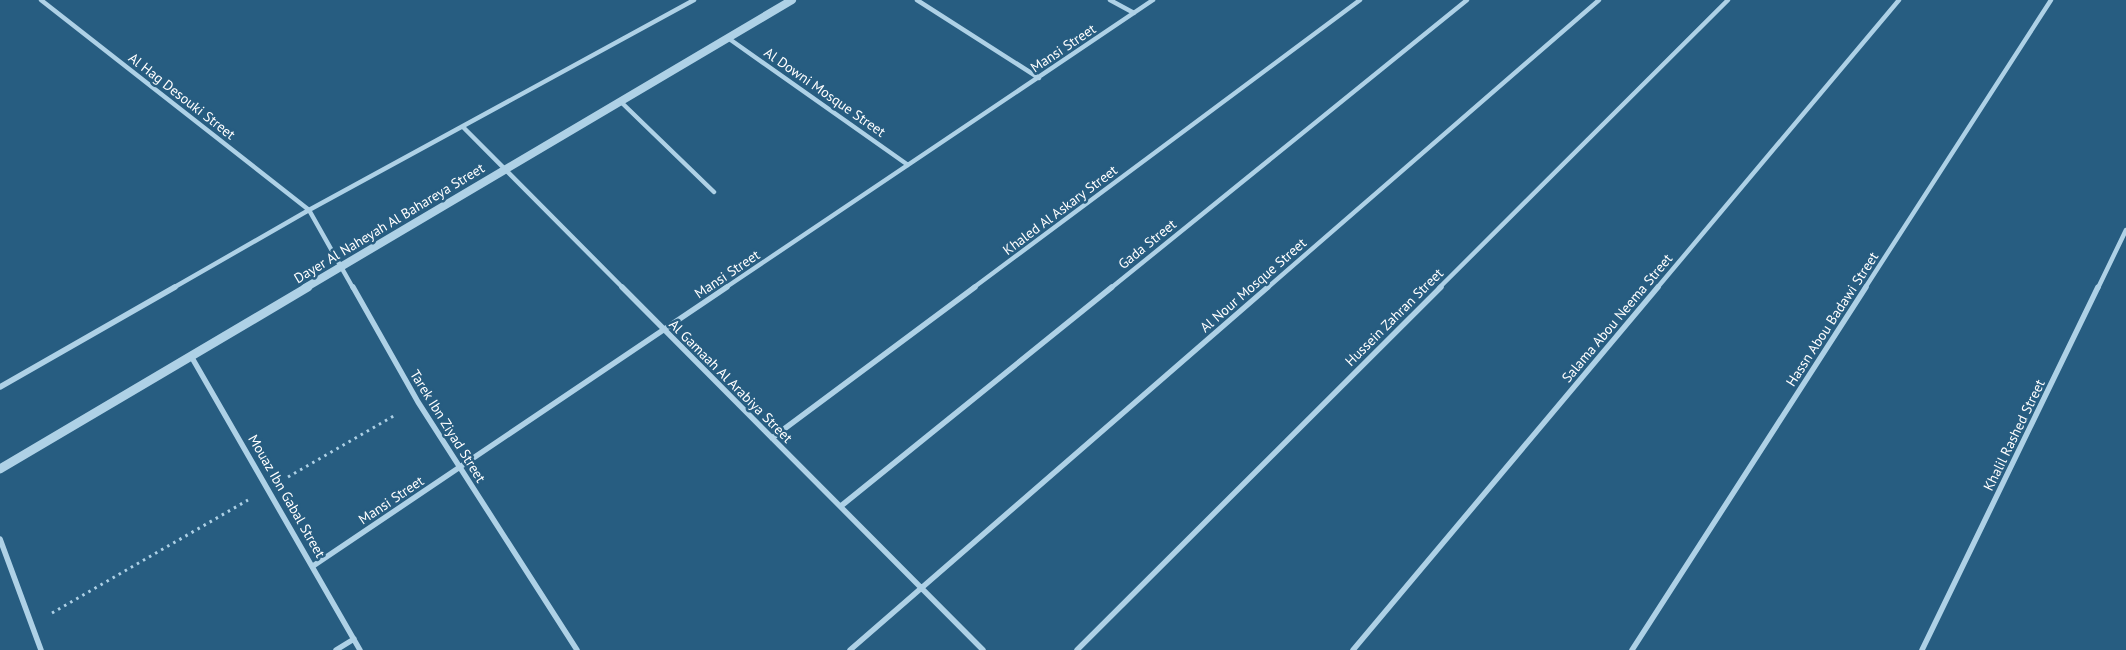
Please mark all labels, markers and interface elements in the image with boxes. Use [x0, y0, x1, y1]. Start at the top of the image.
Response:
street label: Mansi Street [1027, 19, 1099, 76]
street label: Al Downi Mosque Street [761, 43, 889, 141]
street label: Al Hag Desouki Street [125, 49, 239, 144]
street label: Dayer Al Naheyah Al Bahareya Street [290, 159, 488, 287]
street label: Khaled Al Askary Street [999, 161, 1121, 259]
street label: Gada Street [1114, 215, 1180, 273]
street label: Al Nour Mosque Street [1196, 234, 1310, 336]
street label: Mansi Street [691, 245, 763, 302]
street label: Hassn Abou Badawi Street [1782, 248, 1882, 390]
street label: Salama Abou Neema Street [1558, 250, 1676, 386]
street label: Hussein Zahran Street [1341, 264, 1447, 370]
street label: Al Gamaah Al Arabiya Street [665, 315, 797, 447]
street label: Tarek Ibn Ziyad Street [406, 366, 490, 486]
street label: Khalil Rashed Street [1979, 376, 2049, 494]
street label: Mouaz Ibn Gabal Street [244, 431, 330, 561]
street label: Mansi Street [355, 471, 427, 528]

